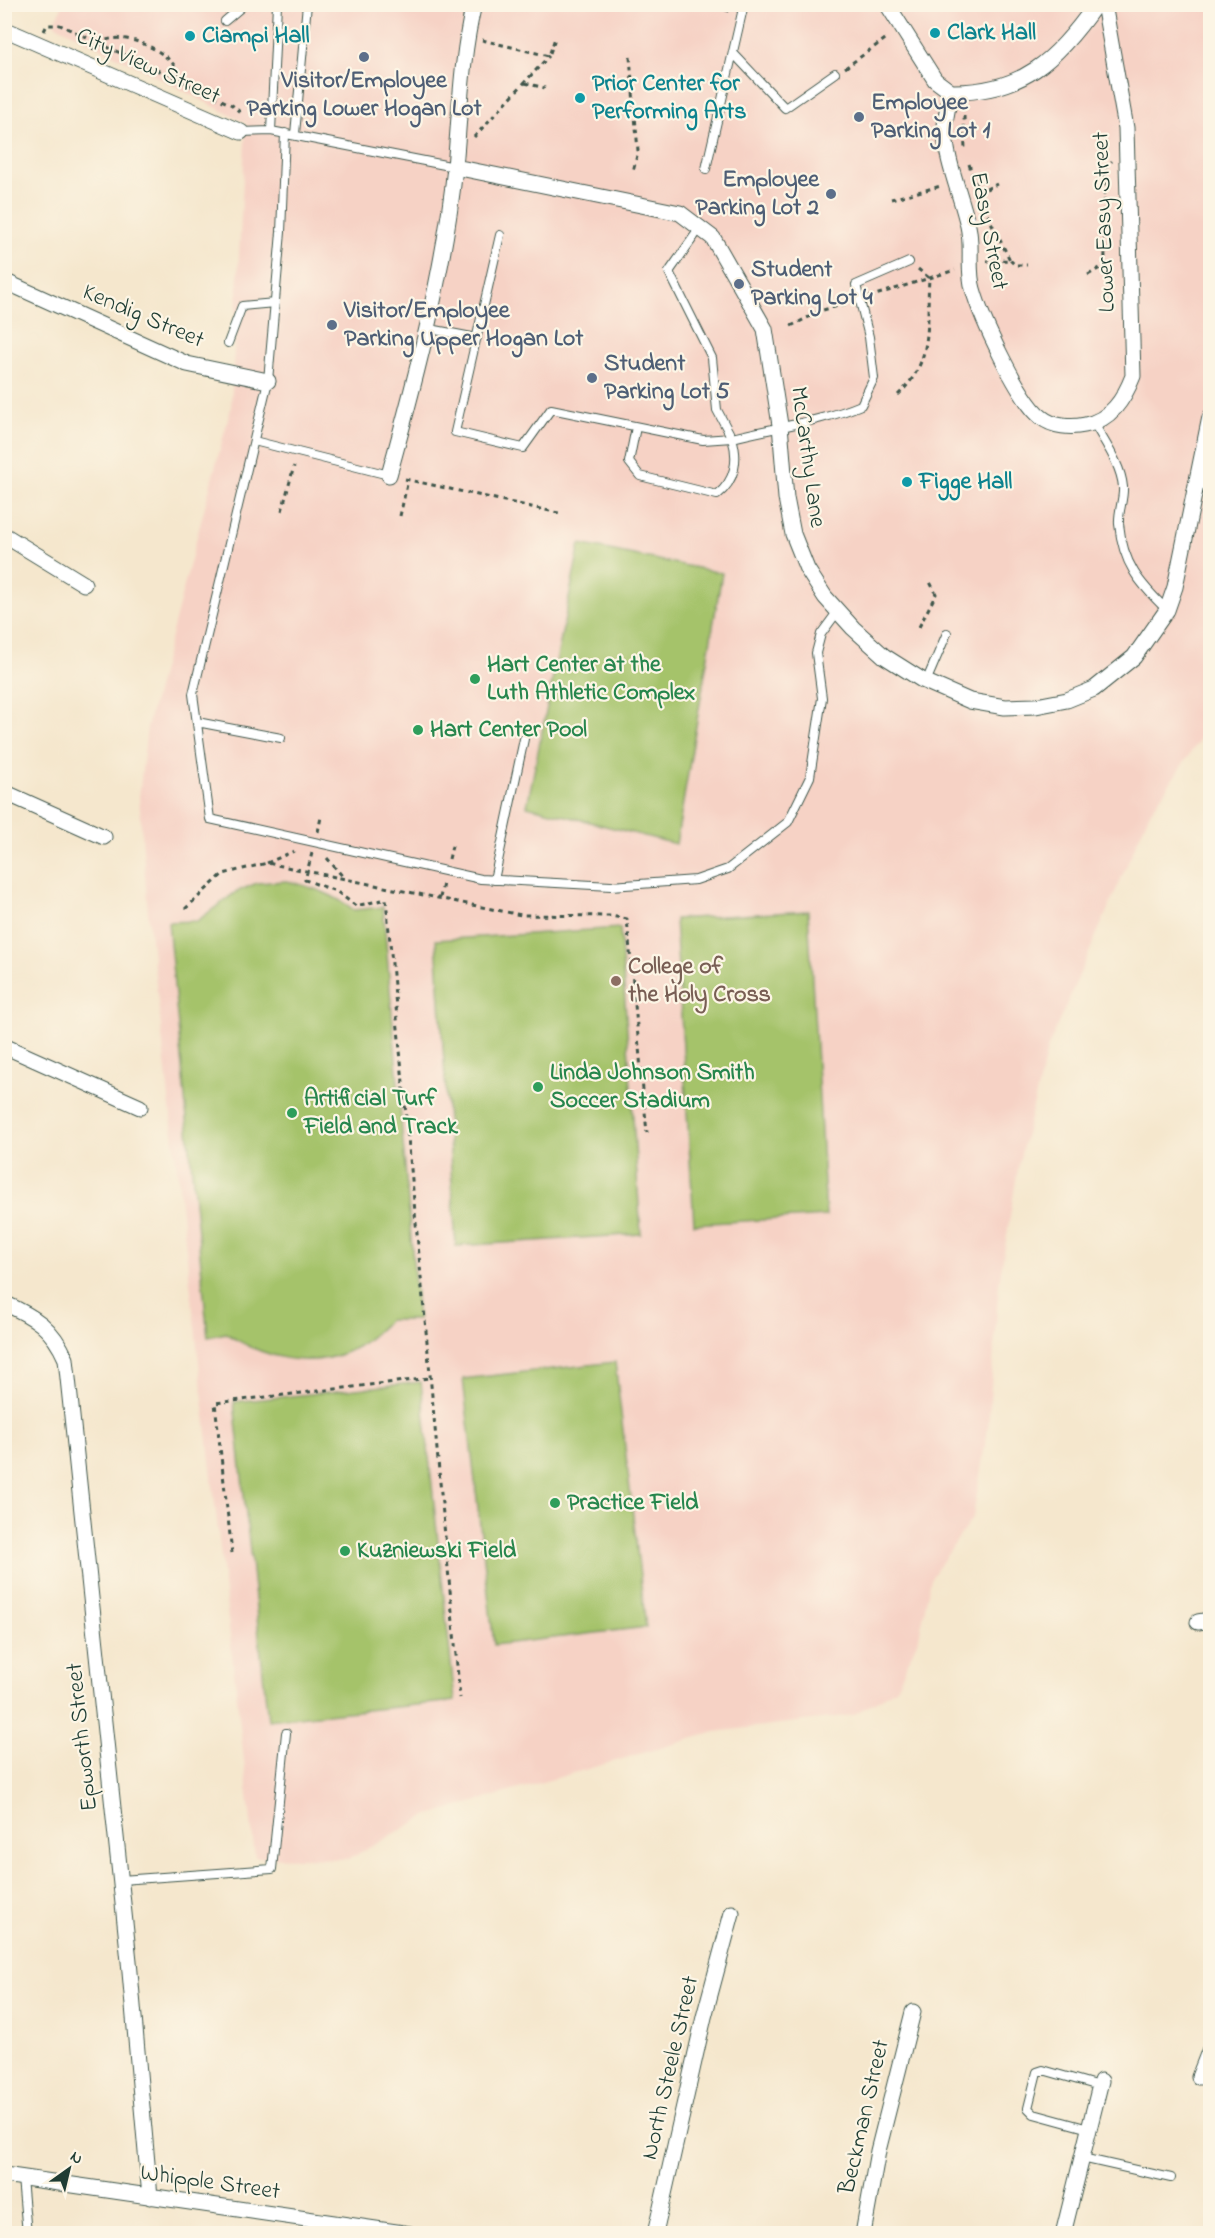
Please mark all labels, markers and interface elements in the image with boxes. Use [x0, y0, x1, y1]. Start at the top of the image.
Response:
place label: Clark Hall [947, 16, 1036, 51]
place label: Ciampi Hall [202, 19, 309, 54]
street label: City View Street [70, 20, 226, 115]
marker: Clark Hall [928, 26, 942, 40]
marker: Ciampi Hall [183, 29, 197, 43]
marker: Visitor/Employee Parking Lower Hogan Lot [357, 50, 371, 64]
place label: Visitor/Employee Parking Lower Hogan Lot [246, 64, 482, 128]
place label: Prior Center for Performing Arts [592, 67, 746, 131]
place label: Employee Parking Lot 1 [871, 86, 991, 150]
marker: Prior Center for Performing Arts [573, 91, 587, 105]
marker: Employee Parking Lot 1 [852, 110, 866, 124]
street label: Lower Easy Street [1084, 131, 1127, 313]
place label: Employee Parking Lot 2 [695, 163, 820, 227]
street label: Easy Street [958, 169, 1017, 293]
marker: Employee Parking Lot 2 [824, 187, 838, 201]
place label: Student Parking Lot 4 [751, 253, 873, 317]
street label: Kendig Street [77, 276, 209, 358]
marker: Student Parking Lot 4 [732, 277, 746, 291]
place label: Visitor/Employee Parking Upper Hogan Lot [343, 294, 584, 358]
marker: Visitor/Employee Parking Upper Hogan Lot [325, 318, 339, 332]
place label: Student Parking Lot 5 [604, 347, 730, 411]
marker: Student Parking Lot 5 [585, 371, 599, 385]
street label: McCarthy Lane [779, 384, 834, 530]
place label: Figge Hall [918, 465, 1012, 501]
marker: Figge Hall [900, 475, 914, 489]
place label: Hart Center at the Luth Athletic Complex [487, 648, 695, 711]
marker: Hart Center at the Luth Athletic Complex [468, 672, 482, 686]
place label: Hart Center Pool [430, 713, 587, 748]
marker: Hart Center Pool [411, 723, 425, 737]
place label: College of the Holy Cross [627, 950, 771, 1014]
marker: College of the Holy Cross [609, 974, 623, 988]
place label: Linda Johnson Smith Soccer Stadium [550, 1056, 755, 1119]
marker: Linda Johnson Smith Soccer Stadium [531, 1080, 545, 1094]
place label: Artificial Turf Field and Track [303, 1082, 458, 1145]
marker: Artificial Turf Field and Track [285, 1106, 299, 1120]
place label: Practice Field [567, 1486, 699, 1521]
marker: Practice Field [548, 1496, 562, 1510]
place label: Kuzniewski Field [357, 1534, 517, 1569]
marker: Kuzniewski Field [338, 1544, 352, 1558]
street label: Epworth Street [58, 1661, 108, 1813]
street label: North Steele Street [633, 1973, 709, 2163]
street label: Beckman Street [830, 2036, 900, 2199]
north arrow [39, 2139, 99, 2199]
text: N [65, 2145, 88, 2171]
street label: Whipple Street [138, 2156, 282, 2210]

